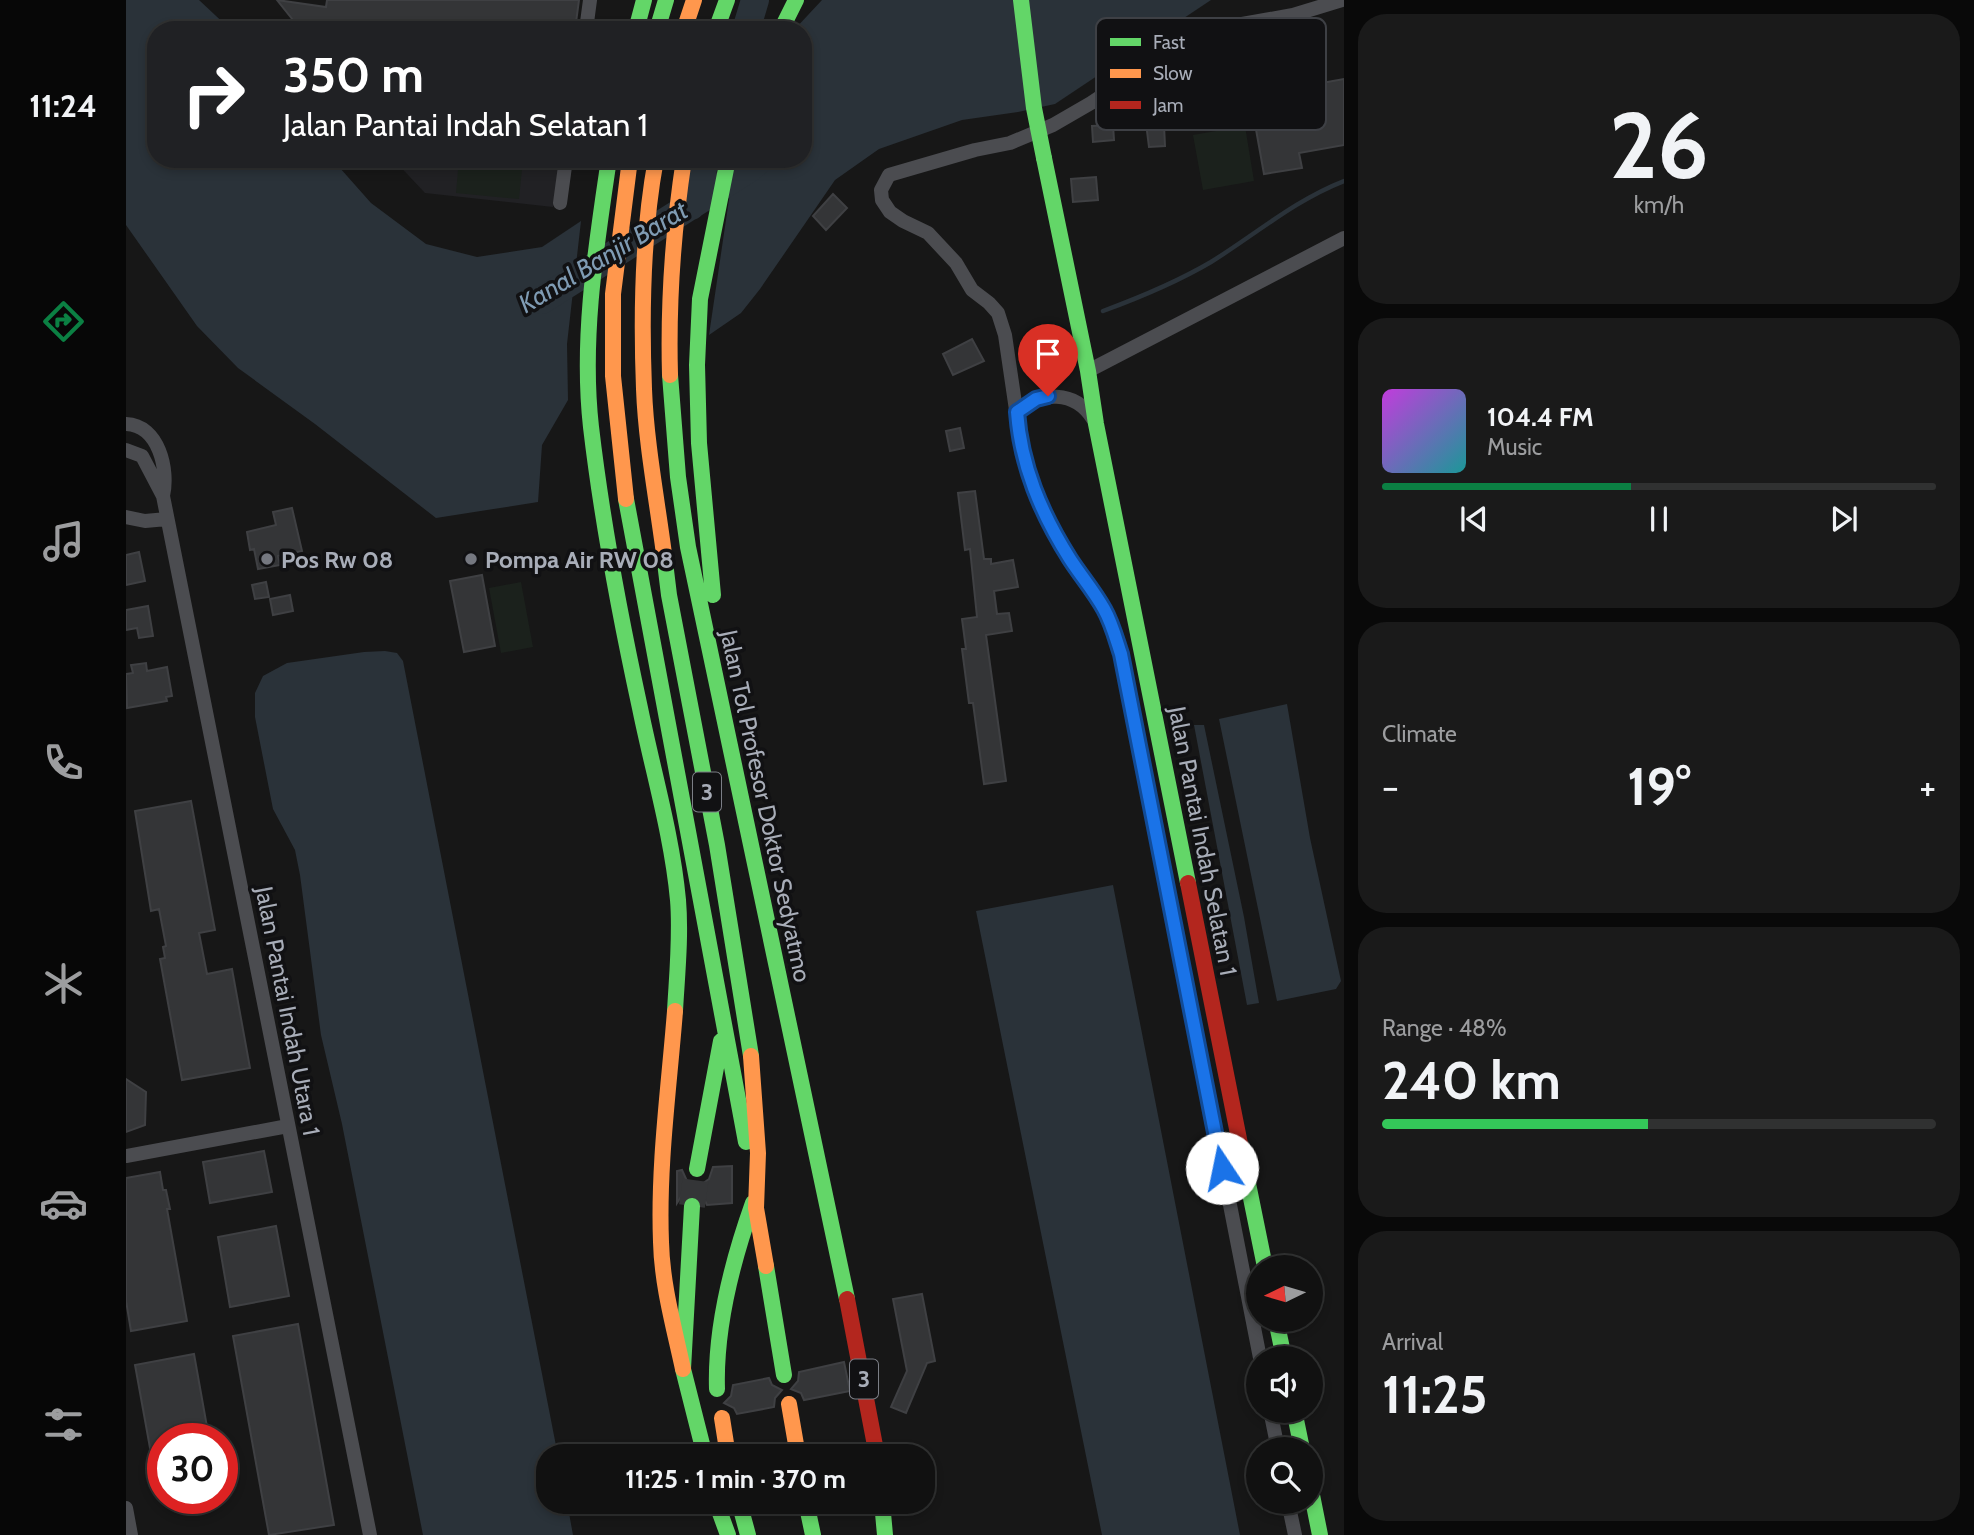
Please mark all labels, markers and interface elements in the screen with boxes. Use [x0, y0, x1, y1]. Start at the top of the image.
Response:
legend [1096, 18, 1326, 130]
text: Fast [1153, 31, 1186, 54]
text: 350 m [283, 45, 424, 104]
icon: right [168, 49, 259, 140]
text: Slow [1153, 62, 1193, 85]
text: 11:24 [29, 86, 97, 125]
text: 26 [1609, 90, 1709, 201]
text: Jam [1152, 94, 1183, 117]
text: Jalan Pantai Indah Selatan 1 [283, 105, 648, 144]
text: km/h [1634, 191, 1684, 219]
water label: Kanal Banjir Barat [513, 193, 694, 320]
icon: directions [39, 297, 88, 346]
pin [1018, 324, 1078, 396]
icon: arrive [1029, 335, 1067, 373]
text: 104.4 FM [1487, 401, 1594, 433]
text: Music [1487, 433, 1542, 461]
icon: previous [1455, 500, 1493, 538]
icon: pause [1640, 500, 1678, 538]
icon: next [1825, 500, 1863, 538]
icon: music [39, 517, 88, 566]
place label: Pos Rw 08 [281, 545, 393, 574]
place label: Pompa Air RW 08 [485, 545, 674, 574]
marker: Pos Rw 08 [259, 551, 275, 567]
marker: Pompa Air RW 08 [463, 551, 479, 567]
street label: Jalan Tol Profesor Doktor Sedyatmo [714, 626, 818, 985]
street label: Jalan Pantai Indah Selatan 1 [1162, 703, 1243, 978]
text: Climate [1382, 720, 1457, 748]
icon: phone [39, 738, 88, 787]
text: 19° [1627, 755, 1691, 818]
text: − [1382, 763, 1399, 810]
text: + [1919, 763, 1936, 810]
road number: 3 [693, 772, 721, 812]
street label: Jalan Pantai Indah Utara 1 [249, 883, 326, 1138]
icon: climate [39, 959, 88, 1008]
text: Range · 48% [1382, 1014, 1507, 1042]
text: 240 km [1382, 1049, 1561, 1112]
position arrow [1185, 1131, 1259, 1205]
icon: car [39, 1179, 88, 1228]
north arrow [1246, 1255, 1323, 1332]
map controls [1246, 1255, 1323, 1514]
text: Arrival [1382, 1328, 1443, 1356]
button: sound [1246, 1346, 1323, 1423]
road number: 3 [850, 1360, 878, 1398]
text: 11:25 [1382, 1363, 1487, 1426]
icon: filters [39, 1400, 88, 1449]
speed limit sign: 30 [147, 1423, 238, 1514]
button: search [1246, 1437, 1323, 1514]
text: 11:25 · 1 min · 370 m [625, 1463, 846, 1495]

